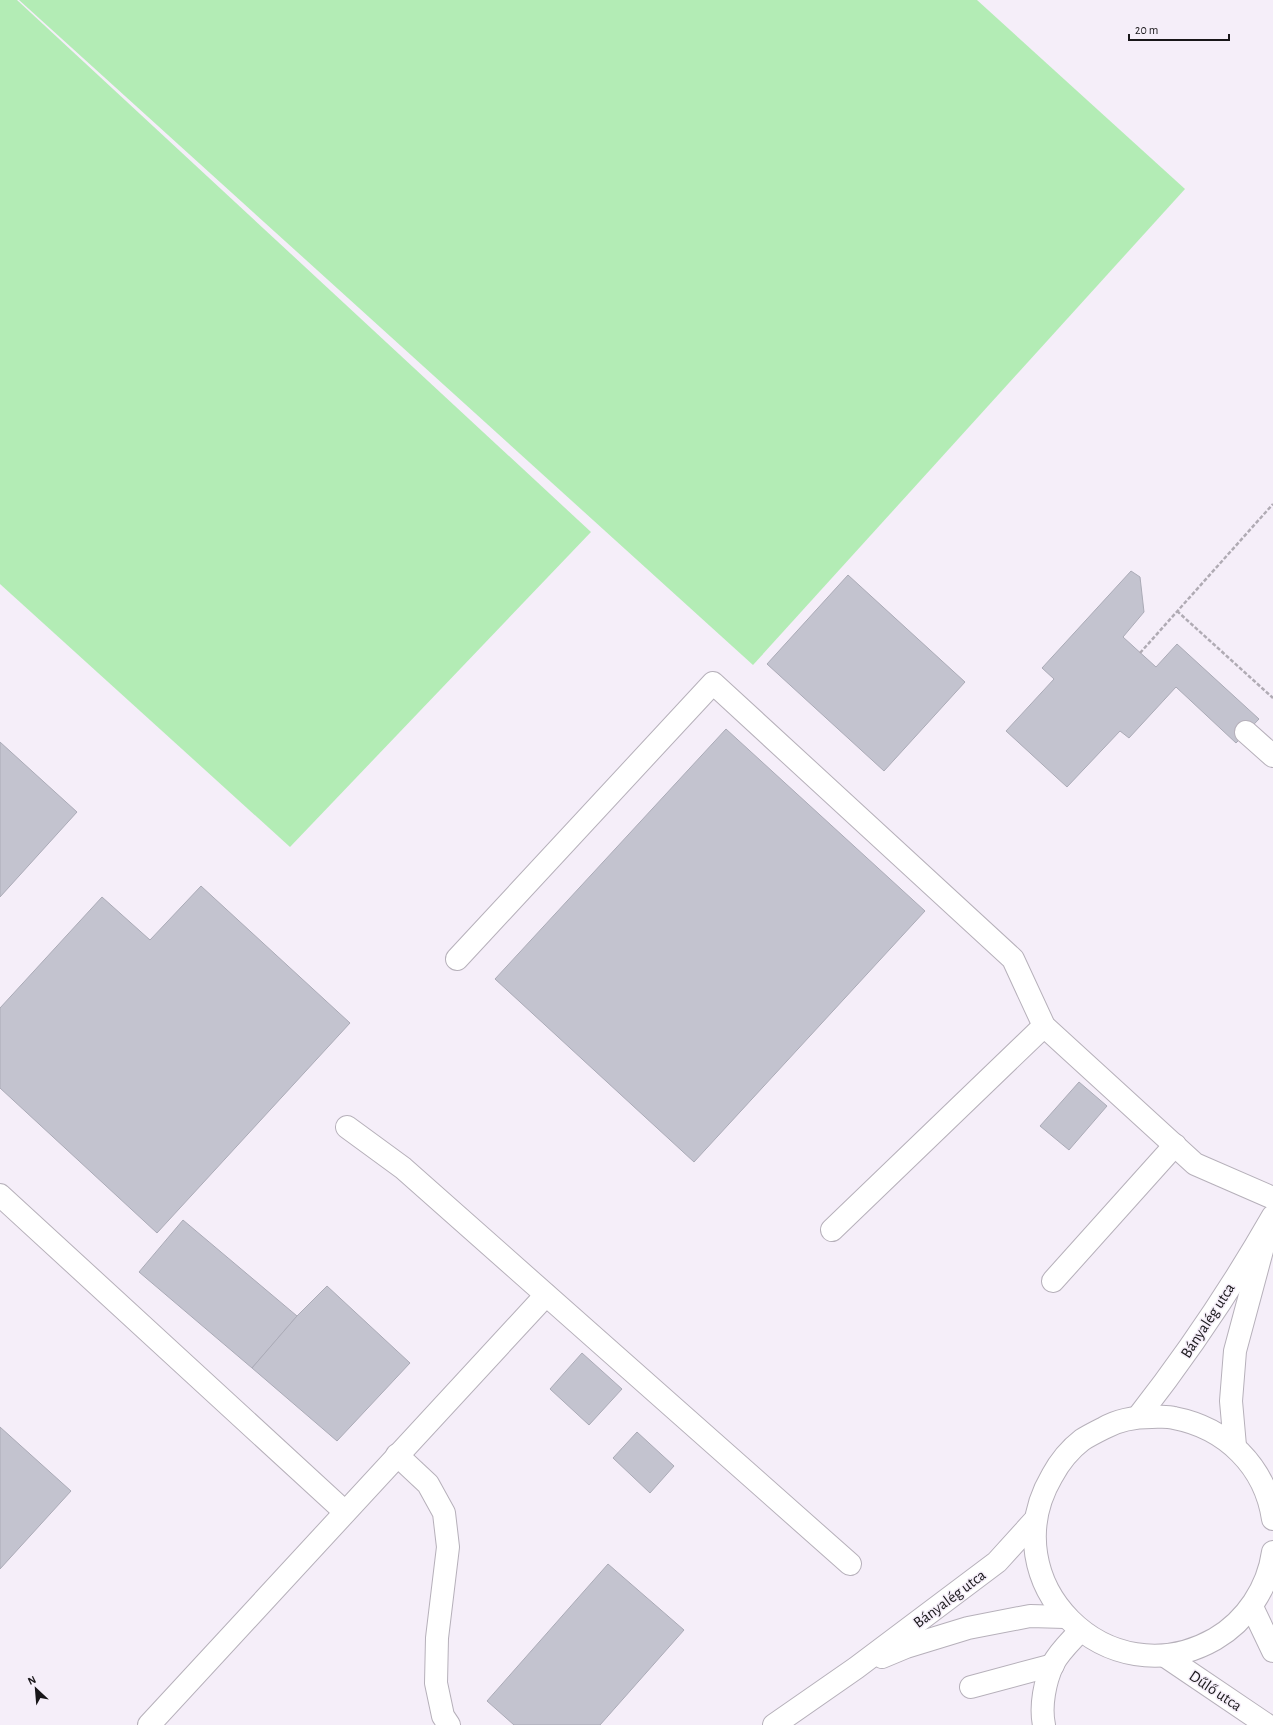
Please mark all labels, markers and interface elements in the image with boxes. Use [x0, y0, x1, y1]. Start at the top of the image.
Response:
scale bar [1129, 16, 1229, 42]
text: 20 m [1135, 24, 1158, 36]
street label: Bányalég utca [1178, 1280, 1239, 1361]
street label: Bányalég utca [911, 1567, 989, 1632]
street label: Dűlő utca [1186, 1668, 1245, 1714]
north arrow [16, 1669, 56, 1709]
text: N [26, 1674, 38, 1687]

